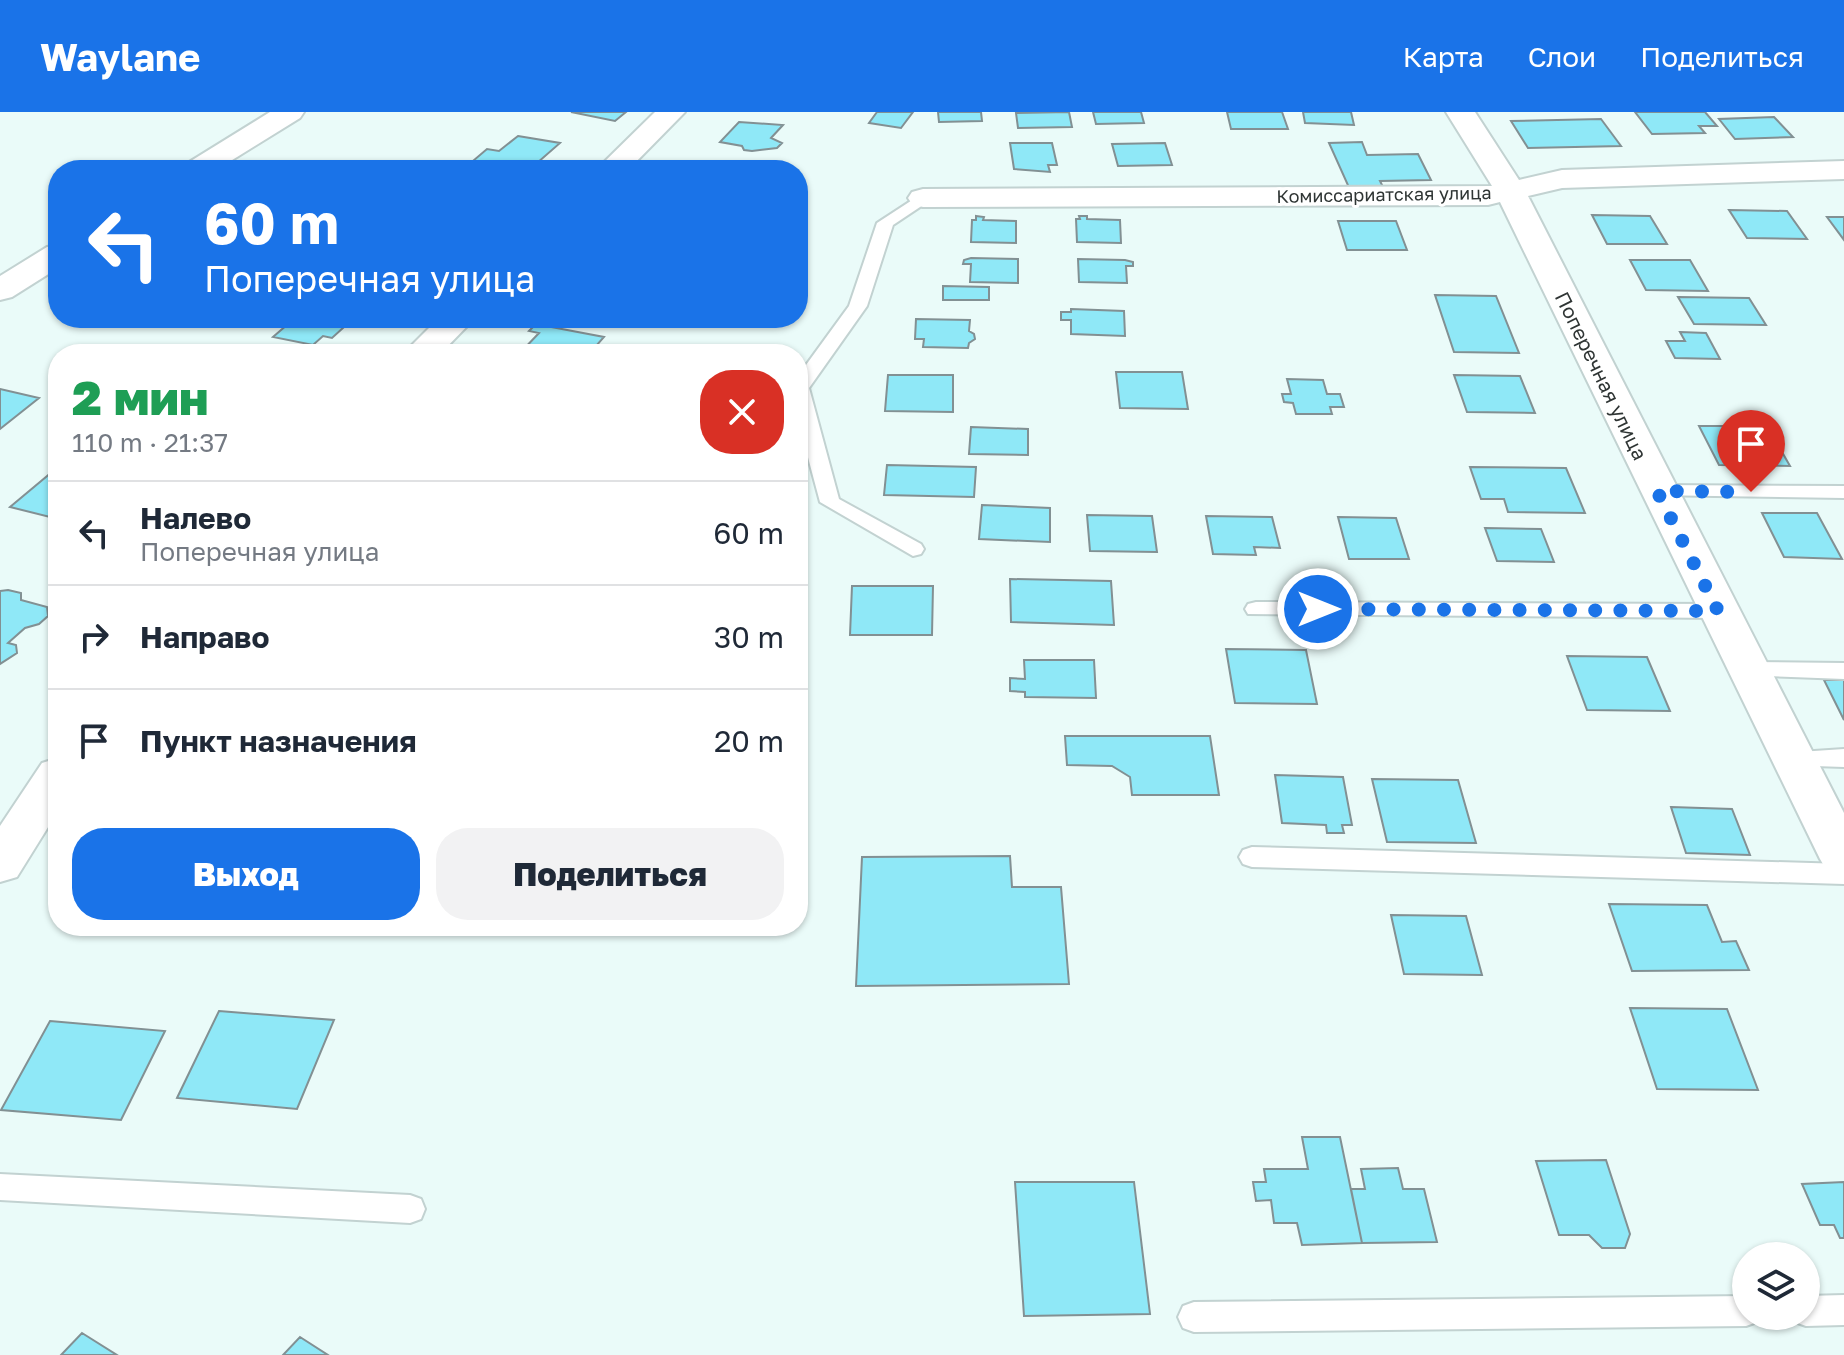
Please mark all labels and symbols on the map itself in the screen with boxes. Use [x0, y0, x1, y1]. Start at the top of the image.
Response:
street label: Комиссариатская улица [1276, 181, 1492, 207]
street label: Поперечная улица [1551, 288, 1653, 464]
pin [1717, 410, 1785, 492]
position arrow [1276, 567, 1360, 651]

